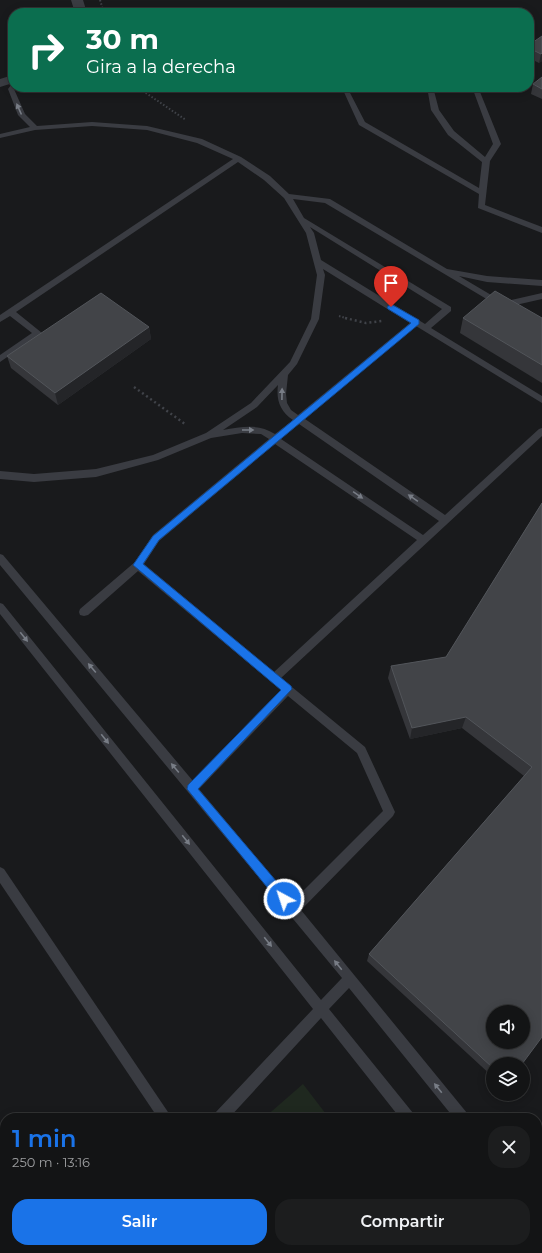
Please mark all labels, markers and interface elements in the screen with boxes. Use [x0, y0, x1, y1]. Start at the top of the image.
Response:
text: 30 m [86, 22, 159, 56]
icon: right [20, 24, 72, 76]
text: Gira a la derecha [86, 56, 236, 78]
one-way arrow [16, 102, 22, 114]
pin [374, 266, 408, 307]
icon: arrive [380, 272, 402, 294]
one-way arrow [279, 387, 285, 400]
one-way arrow [242, 427, 255, 433]
one-way arrow [353, 491, 363, 499]
one-way arrow [408, 494, 418, 502]
one-way arrow [20, 632, 29, 643]
one-way arrow [87, 663, 96, 673]
one-way arrow [101, 733, 110, 744]
one-way arrow [170, 762, 179, 773]
one-way arrow [182, 835, 191, 846]
position arrow [263, 878, 305, 920]
one-way arrow [263, 937, 272, 948]
one-way arrow [334, 959, 343, 970]
map controls [486, 1005, 530, 1101]
button: sound [486, 1005, 530, 1049]
button: layers [486, 1057, 530, 1101]
one-way arrow [433, 1082, 442, 1093]
text: 1 min [12, 1124, 76, 1153]
button: close [488, 1126, 530, 1168]
text: 250 m · 13:16 [12, 1154, 90, 1170]
button: Salir [12, 1199, 267, 1245]
button: Compartir [275, 1199, 530, 1245]

